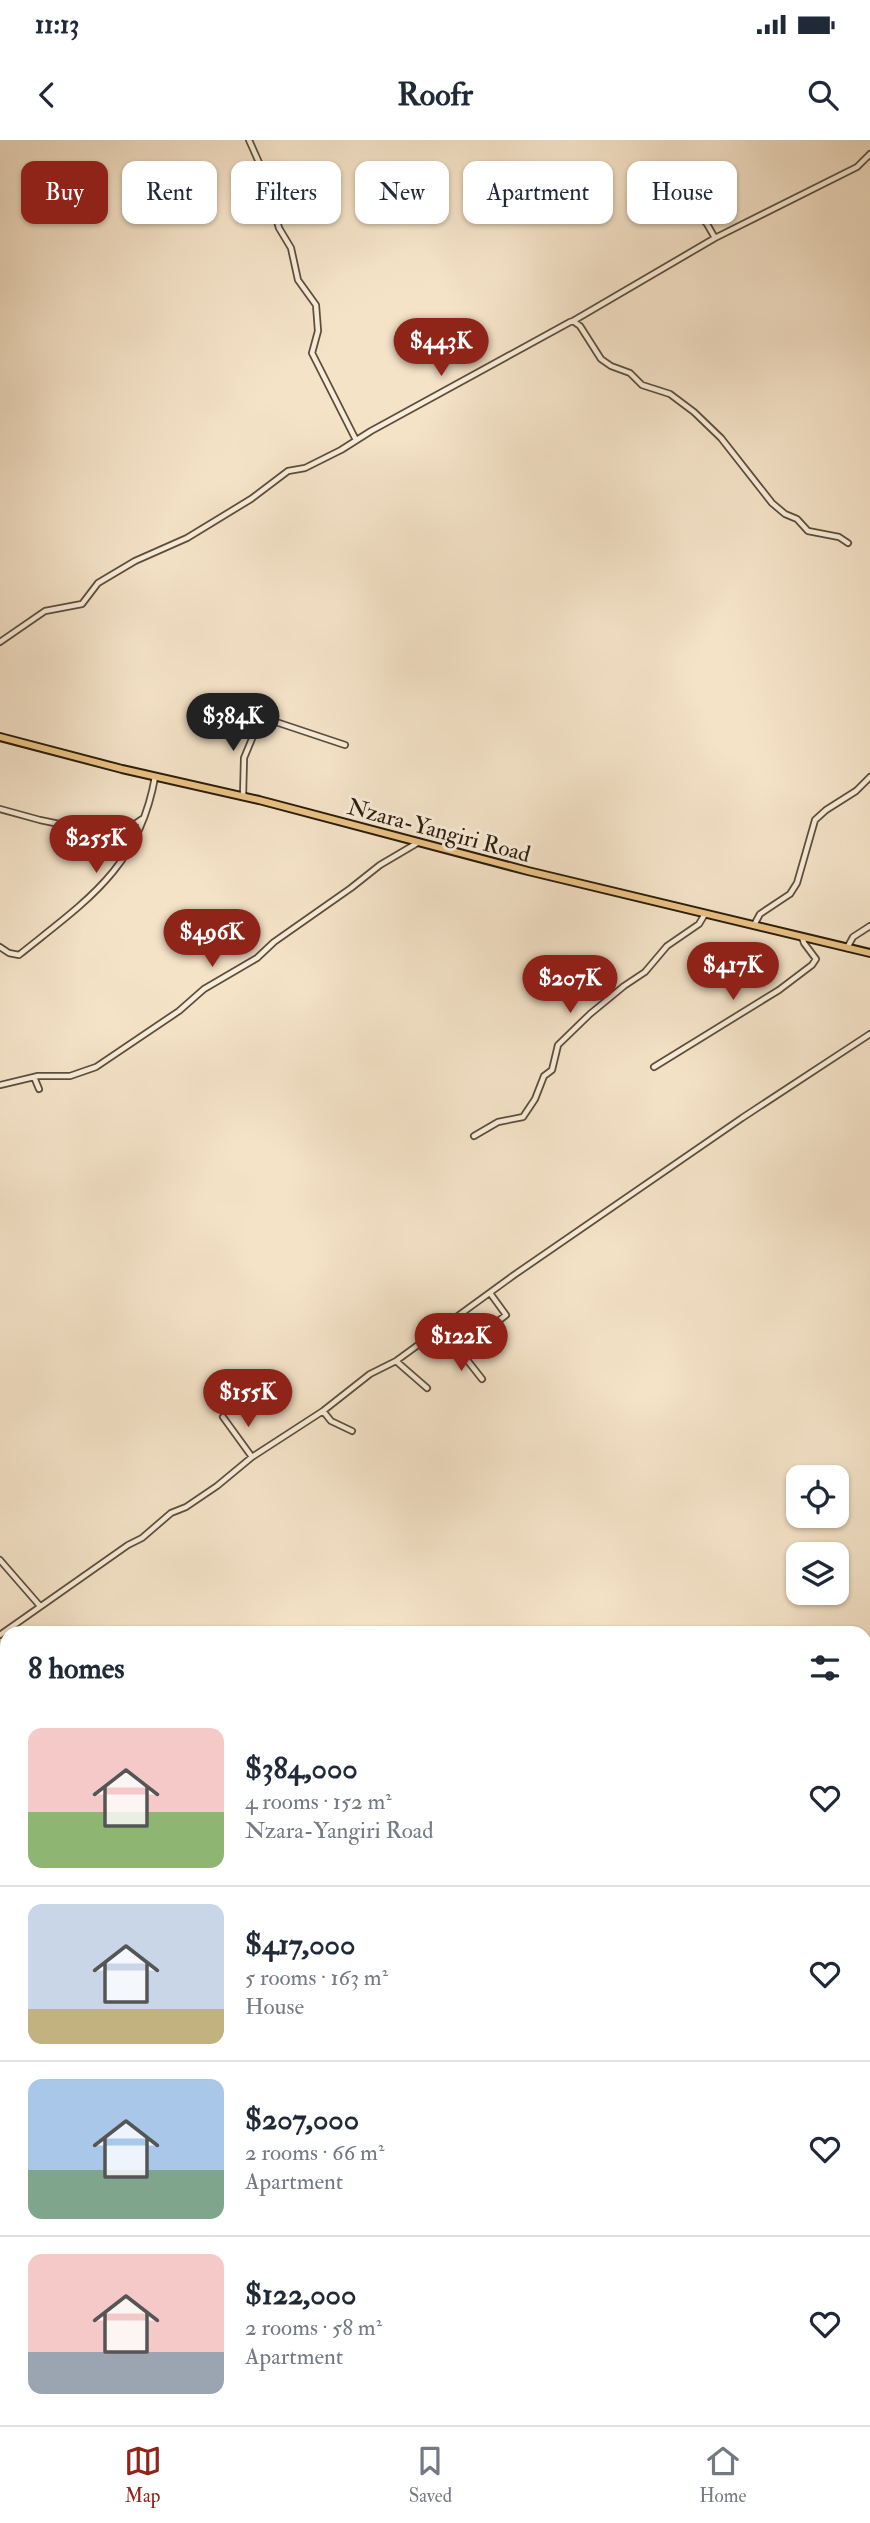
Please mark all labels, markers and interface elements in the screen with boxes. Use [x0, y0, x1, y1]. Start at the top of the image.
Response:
text: 11:13 [35, 9, 79, 41]
text: Roofr [397, 75, 473, 115]
icon: back [28, 76, 66, 114]
icon: search [804, 76, 842, 114]
chip: Buy [21, 161, 108, 224]
chip: Rent [122, 161, 217, 224]
chip: Filters [231, 161, 341, 224]
chip: New [355, 161, 449, 224]
chip: Apartment [463, 161, 613, 224]
chip: House [627, 161, 737, 224]
pin: $443K [392, 318, 490, 378]
text: $443K [410, 326, 472, 355]
pin: $384K [184, 694, 282, 753]
text: $384K [202, 701, 264, 730]
street label: Nzara-Yangiri Road [344, 792, 534, 869]
pin: $255K [47, 816, 145, 875]
text: $255K [66, 823, 126, 852]
pin: $496K [163, 910, 261, 969]
text: $496K [180, 917, 244, 946]
pin: $417K [684, 942, 782, 1002]
text: $417K [703, 950, 763, 979]
pin: $207K [521, 956, 619, 1015]
text: $207K [538, 963, 602, 992]
pin: $122K [412, 1314, 510, 1373]
text: $122K [431, 1321, 491, 1350]
pin: $155K [199, 1370, 297, 1429]
text: $155K [219, 1377, 277, 1406]
map controls [786, 1465, 849, 1605]
button: locate [786, 1465, 849, 1528]
button: layers [786, 1542, 849, 1605]
icon: filters [806, 1649, 844, 1687]
text: 8 homes [28, 1650, 125, 1687]
text: $384,000 [245, 1750, 358, 1787]
icon: home [84, 1756, 168, 1840]
icon: heart [806, 1779, 844, 1817]
text: 4 rooms · 152 m² [245, 1787, 392, 1816]
text: Nzara-Yangiri Road [245, 1816, 434, 1845]
text: $417,000 [245, 1926, 355, 1963]
icon: home [84, 1932, 168, 2016]
icon: heart [806, 1955, 844, 1993]
text: 5 rooms · 163 m² [245, 1963, 388, 1992]
text: House [245, 1992, 304, 2021]
text: $207,000 [245, 2101, 359, 2138]
icon: home [84, 2107, 168, 2191]
icon: heart [806, 2130, 844, 2168]
text: 2 rooms · 66 m² [245, 2138, 384, 2167]
text: Apartment [245, 2167, 343, 2196]
text: $122,000 [245, 2276, 356, 2313]
icon: home [84, 2282, 168, 2366]
icon: heart [806, 2305, 844, 2343]
text: 2 rooms · 58 m² [245, 2313, 382, 2342]
text: Apartment [245, 2342, 343, 2371]
tab: Map [124, 2442, 162, 2508]
tab: Saved [409, 2442, 452, 2508]
tab: Home [699, 2442, 746, 2508]

